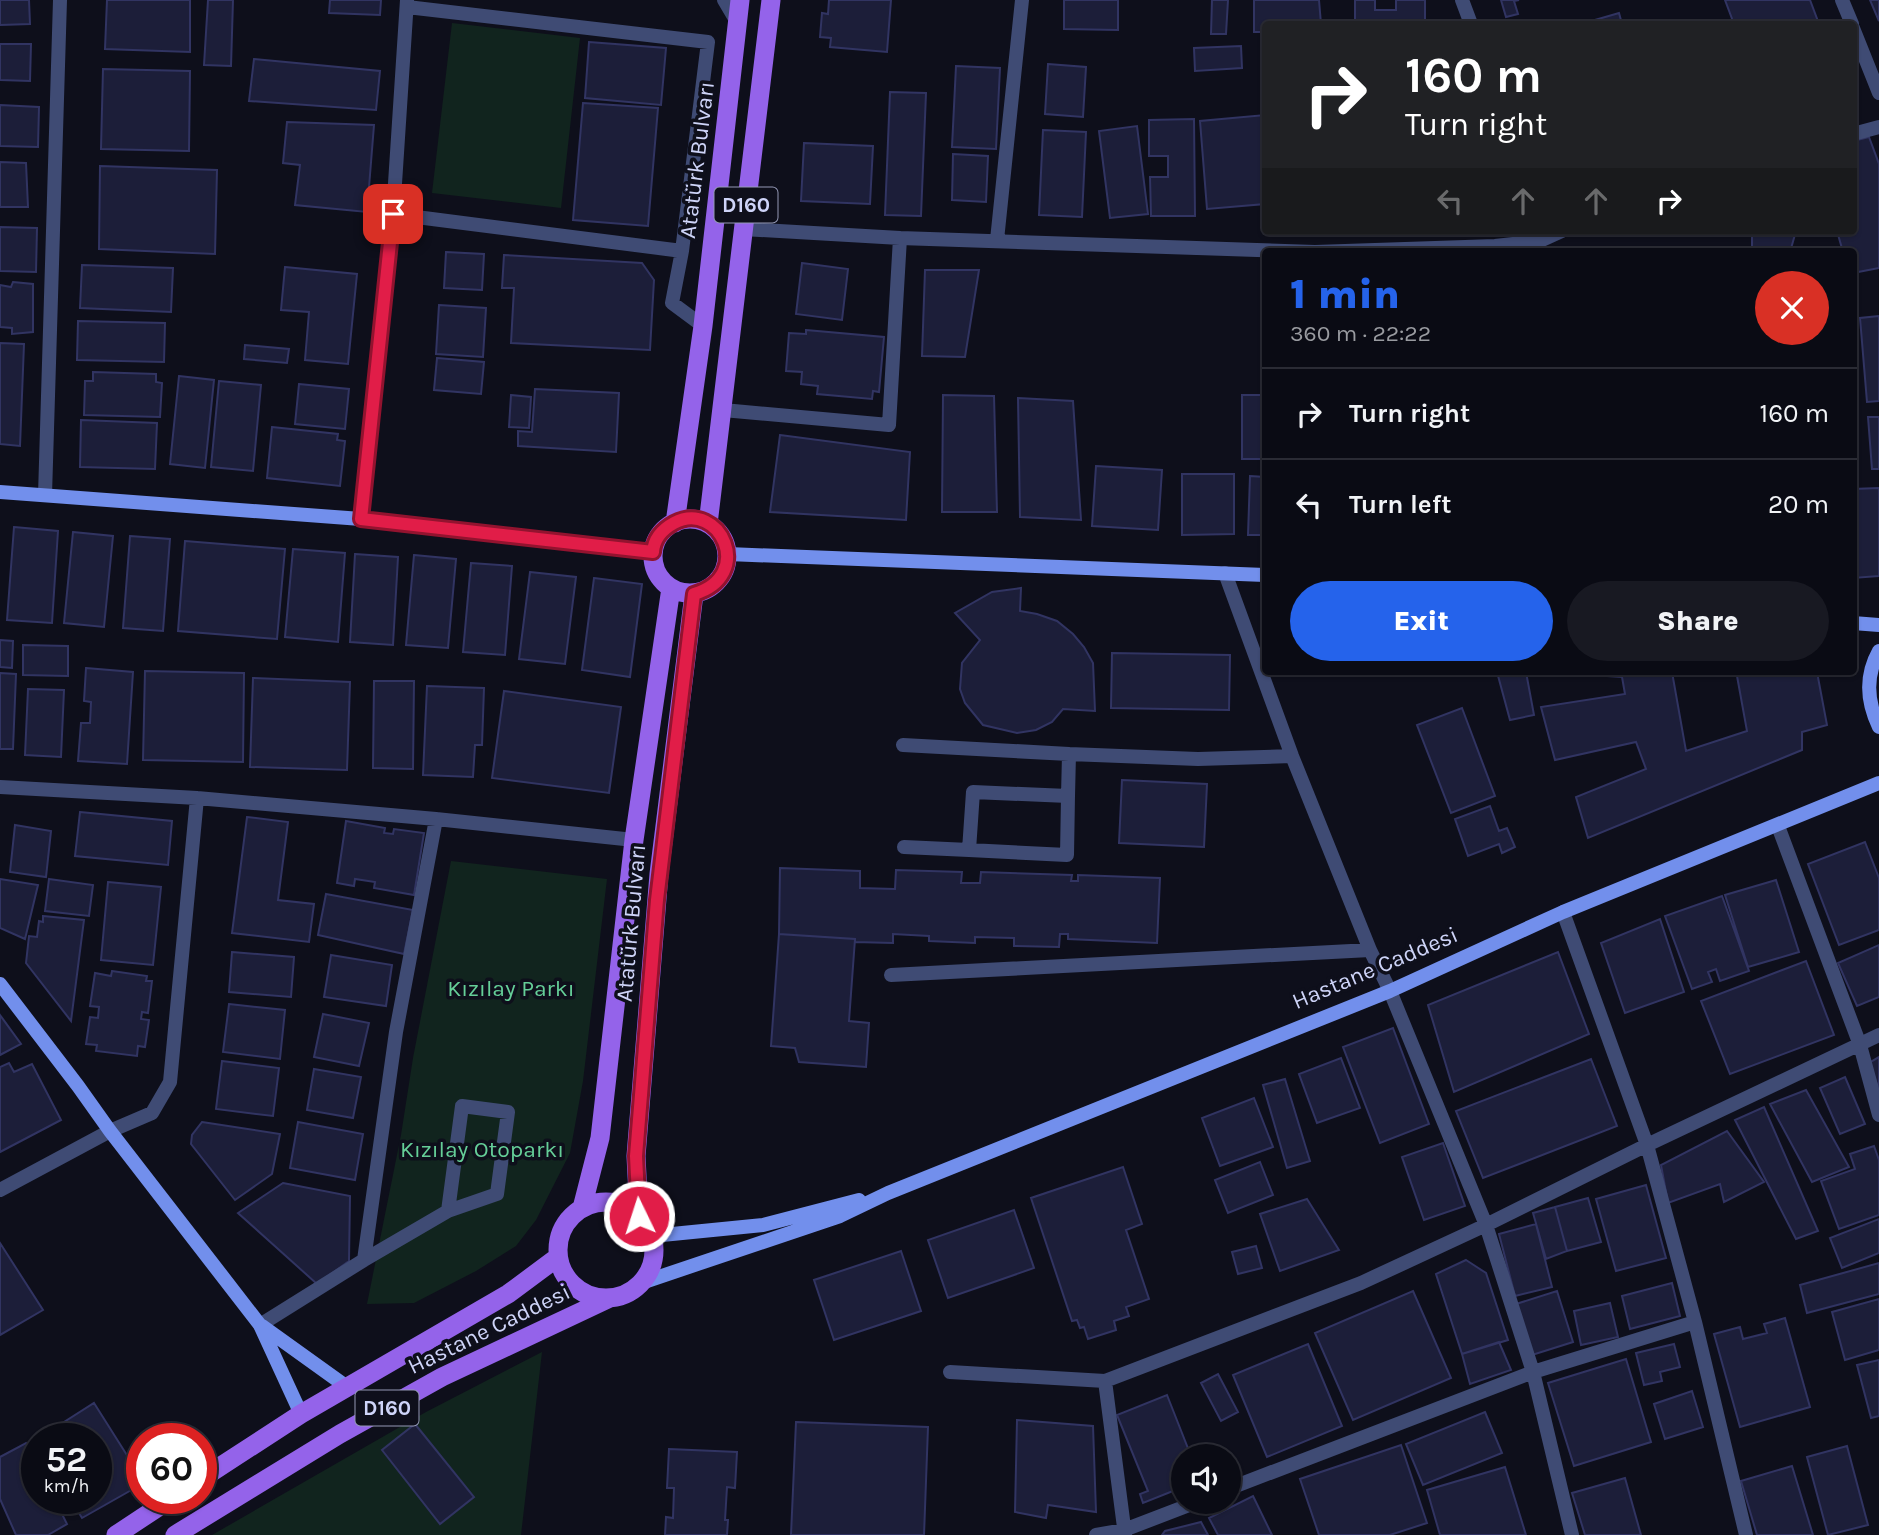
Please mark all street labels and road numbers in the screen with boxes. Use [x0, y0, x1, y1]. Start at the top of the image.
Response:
street label: Atatürk Bulvarı [674, 80, 720, 240]
road number: D160 [714, 188, 778, 222]
street label: Atatürk Bulvarı [611, 843, 651, 1003]
street label: Hastane Caddesi [1288, 921, 1462, 1015]
street label: Hastane Caddesi [403, 1278, 575, 1380]
road number: D160 [356, 1390, 418, 1426]

